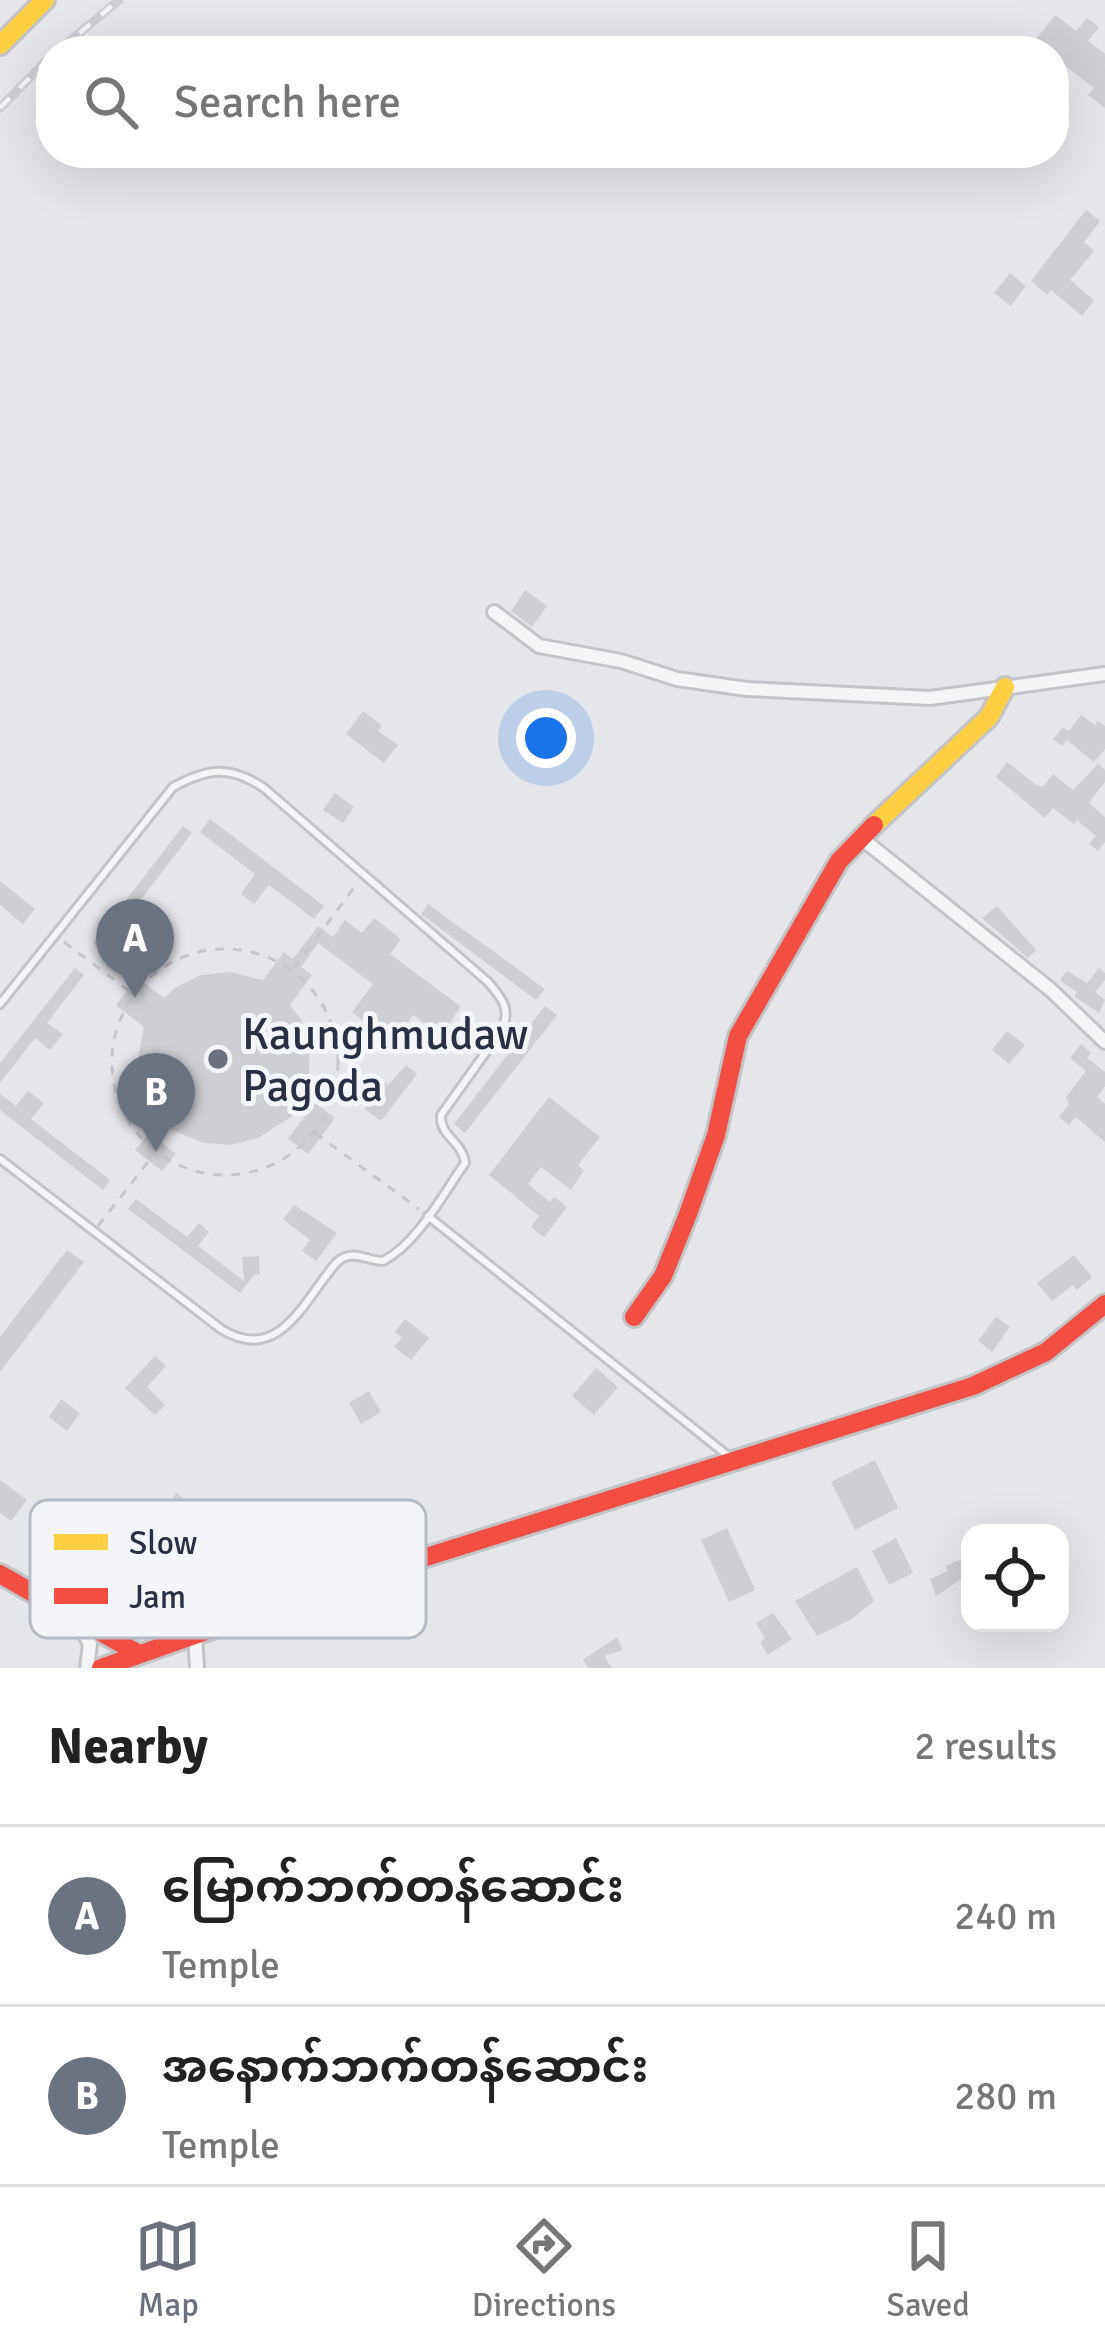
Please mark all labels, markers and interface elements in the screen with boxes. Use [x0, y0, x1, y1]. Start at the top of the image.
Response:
search box [36, 36, 1069, 168]
icon: search [78, 69, 144, 135]
text: Search here [174, 75, 401, 130]
your location [516, 708, 576, 768]
pin: A [96, 899, 174, 998]
place label: Kaunghmudaw Pagoda [242, 1007, 528, 1114]
marker: Kaunghmudaw Pagoda [205, 1046, 231, 1072]
pin: B [117, 1053, 195, 1152]
legend [30, 1500, 426, 1638]
text: Slow [129, 1523, 198, 1564]
map controls [961, 1524, 1069, 1632]
button: locate [961, 1524, 1069, 1632]
text: Jam [129, 1577, 186, 1618]
text: Nearby [48, 1715, 208, 1778]
text: 2 results [914, 1722, 1057, 1770]
text: မြောက်ဘက်တန်ဆောင်း [162, 1860, 624, 1915]
text: A [75, 1892, 99, 1940]
text: 240 m [954, 1892, 1057, 1940]
text: Temple [162, 1941, 280, 1989]
text: အနောက်ဘက်တန်ဆောင်း [162, 2040, 649, 2095]
text: B [75, 2072, 99, 2120]
text: 280 m [954, 2072, 1057, 2120]
text: Temple [162, 2121, 280, 2169]
tab: Map [135, 2213, 201, 2326]
tab: Directions [472, 2213, 616, 2326]
tab: Saved [887, 2213, 970, 2326]

